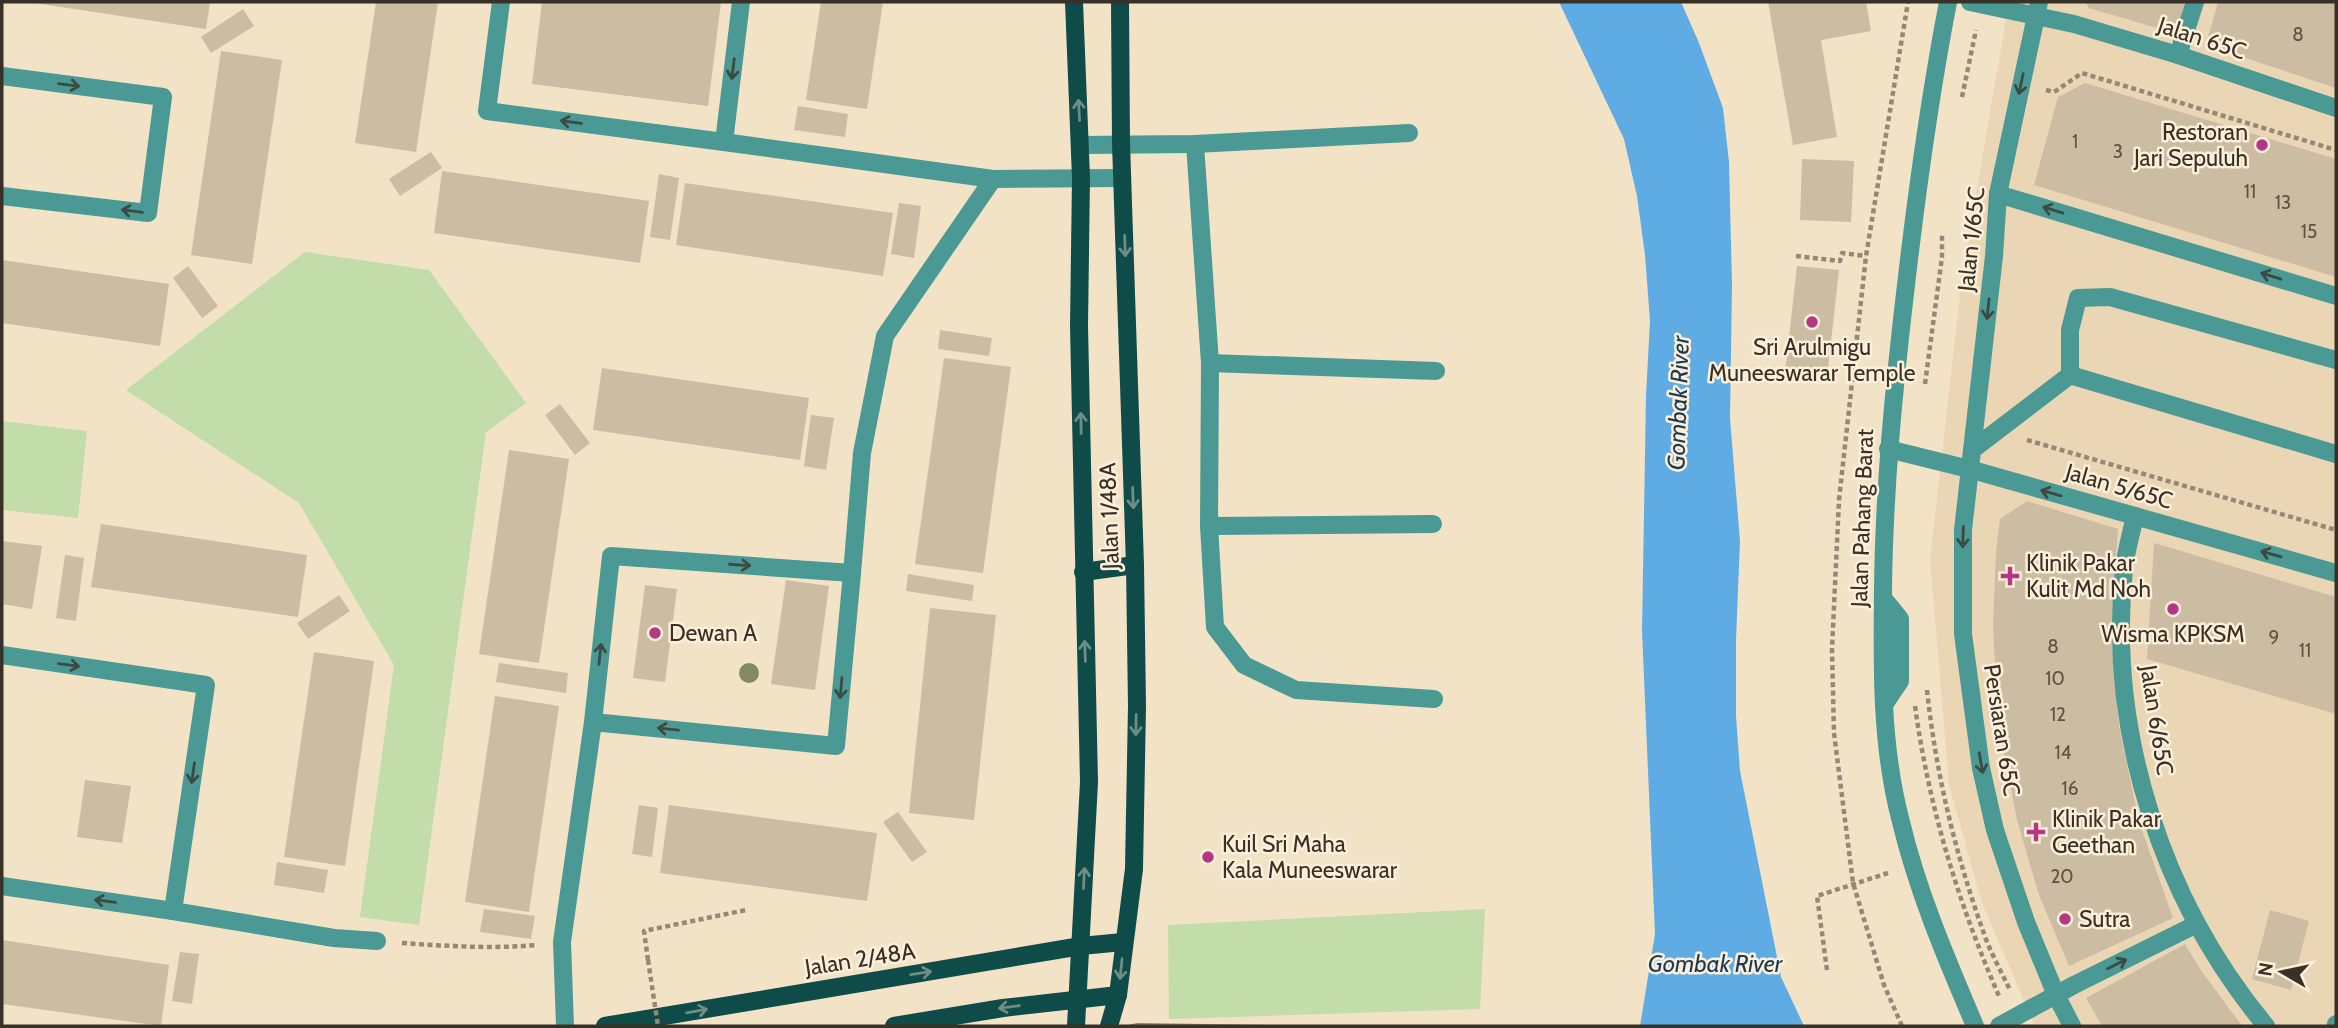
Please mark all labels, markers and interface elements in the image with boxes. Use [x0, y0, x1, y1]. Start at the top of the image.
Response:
street label: Jalan 65C [2154, 10, 2250, 65]
house number: 8 [2292, 23, 2304, 46]
one-way arrow [727, 58, 740, 80]
one-way arrow [2014, 72, 2028, 95]
one-way arrow [58, 78, 80, 91]
one-way arrow [1072, 99, 1085, 122]
one-way arrow [560, 115, 583, 128]
place label: Restoran Jari Sepuluh [2133, 118, 2248, 172]
house number: 1 [2072, 130, 2078, 153]
marker: Restoran Jari Sepuluh [2254, 137, 2270, 153]
house number: 3 [2113, 140, 2123, 163]
house number: 11 [2244, 180, 2256, 203]
street label: Jalan 1/65C [1951, 185, 1990, 294]
house number: 13 [2275, 191, 2291, 214]
one-way arrow [2043, 203, 2065, 216]
one-way arrow [121, 205, 144, 218]
house number: 15 [2301, 220, 2317, 243]
one-way arrow [1118, 234, 1131, 257]
one-way arrow [2260, 269, 2282, 282]
one-way arrow [1982, 297, 1995, 319]
marker: Sri Arulmigu Muneeswarar Temple [1804, 314, 1820, 330]
place label: Sri Arulmigu Muneeswarar Temple [1709, 333, 1916, 387]
water label: Gombak River [1661, 334, 1695, 471]
one-way arrow [1074, 412, 1087, 435]
street label: Jalan Pahang Barat [1845, 428, 1879, 609]
street label: Jalan 5/65C [2061, 457, 2176, 515]
street label: Jalan 1/48A [1093, 462, 1125, 571]
one-way arrow [2041, 485, 2063, 498]
one-way arrow [1126, 486, 1139, 509]
one-way arrow [1957, 525, 1970, 548]
one-way arrow [2260, 547, 2282, 560]
place label: Klinik Pakar Kulit Md Noh [2026, 549, 2151, 603]
one-way arrow [728, 559, 750, 572]
marker: Klinik Pakar Kulit Md Noh [2000, 566, 2020, 586]
marker: Wisma KPKSM [2165, 601, 2181, 617]
place label: Dewan A [669, 619, 757, 647]
place label: Wisma KPKSM [2101, 620, 2245, 648]
marker: Dewan A [647, 625, 663, 641]
house number: 9 [2269, 626, 2279, 649]
house number: 8 [2047, 635, 2059, 658]
one-way arrow [1079, 639, 1092, 662]
house number: 11 [2299, 639, 2311, 662]
one-way arrow [594, 643, 607, 666]
one-way arrow [57, 659, 80, 672]
street label: Persiaran 65C [1978, 662, 2026, 798]
street label: Jalan 6/65C [2134, 662, 2179, 777]
house number: 10 [2045, 667, 2065, 690]
one-way arrow [834, 676, 847, 698]
house number: 12 [2050, 703, 2066, 726]
one-way arrow [1130, 713, 1143, 736]
one-way arrow [657, 723, 680, 736]
house number: 14 [2054, 741, 2072, 764]
one-way arrow [1975, 751, 1988, 774]
one-way arrow [186, 761, 199, 784]
house number: 16 [2062, 777, 2079, 800]
place label: Klinik Pakar Geethan [2052, 805, 2162, 859]
marker: Klinik Pakar Geethan [2026, 822, 2046, 842]
place label: Kuil Sri Maha Kala Muneeswarar [1222, 830, 1398, 884]
marker: Kuil Sri Maha Kala Muneeswarar [1200, 849, 1216, 865]
house number: 20 [2050, 865, 2074, 888]
one-way arrow [1078, 867, 1091, 890]
one-way arrow [94, 894, 117, 907]
place label: Sutra [2079, 905, 2130, 933]
marker: Sutra [2057, 911, 2073, 927]
street label: Jalan 2/48A [802, 936, 917, 982]
north arrow [2247, 937, 2317, 1007]
water label: Gombak River [1648, 949, 1784, 978]
one-way arrow [2106, 956, 2127, 970]
one-way arrow [1114, 957, 1127, 980]
text: N [2253, 961, 2278, 978]
one-way arrow [909, 966, 932, 979]
one-way arrow [998, 1001, 1021, 1014]
one-way arrow [685, 1004, 708, 1017]

